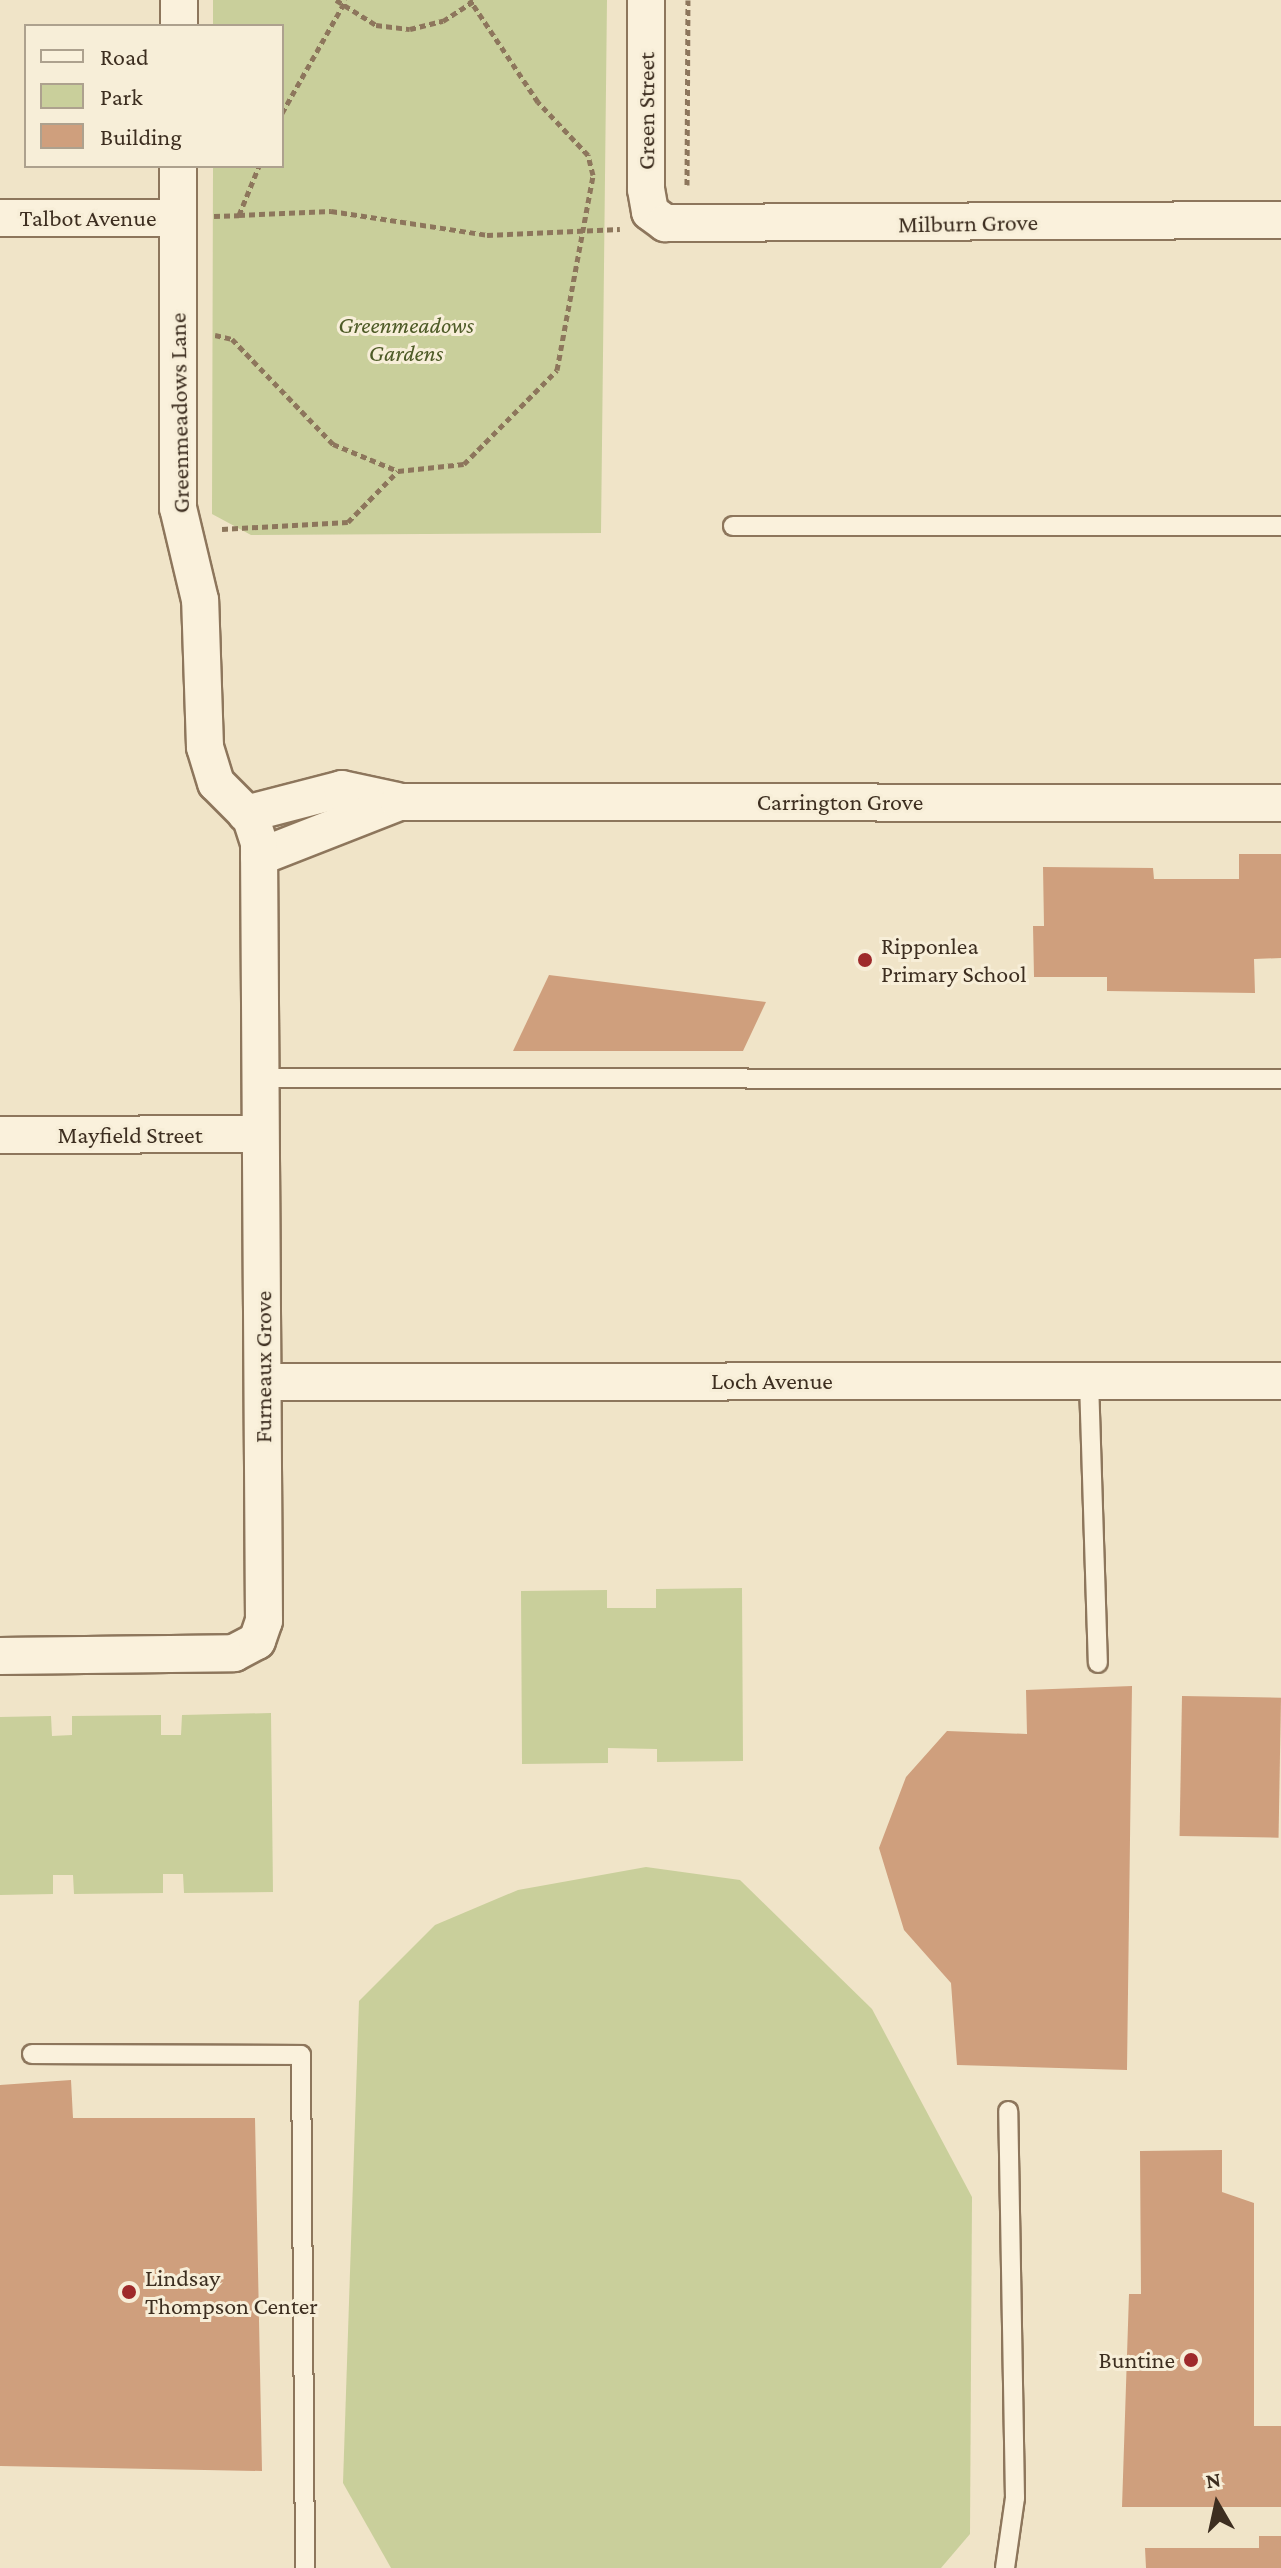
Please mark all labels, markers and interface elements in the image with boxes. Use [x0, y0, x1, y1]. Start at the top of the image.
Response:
legend [24, 24, 284, 168]
text: Road [100, 43, 149, 70]
street label: Green Street [632, 52, 660, 170]
text: Park [100, 83, 143, 110]
text: Building [100, 123, 182, 150]
street label: Talbot Avenue [19, 204, 157, 232]
street label: Milburn Grove [898, 207, 1038, 239]
park label: Greenmeadows Gardens [338, 311, 474, 367]
street label: Greenmeadows Lane [163, 312, 195, 514]
street label: Carrington Grove [757, 788, 923, 816]
place label: Ripponlea Primary School [881, 932, 1026, 988]
marker: Ripponlea Primary School [856, 951, 874, 969]
street label: Mayfield Street [57, 1121, 203, 1149]
street label: Furneaux Grove [249, 1291, 277, 1443]
street label: Loch Avenue [711, 1367, 833, 1395]
place label: Lindsay Thompson Center [145, 2264, 318, 2320]
marker: Lindsay Thompson Center [120, 2283, 138, 2301]
place label: Buntine [1099, 2346, 1175, 2374]
marker: Buntine [1182, 2351, 1200, 2369]
north arrow [1177, 2464, 1257, 2544]
text: N [1204, 2466, 1223, 2493]

